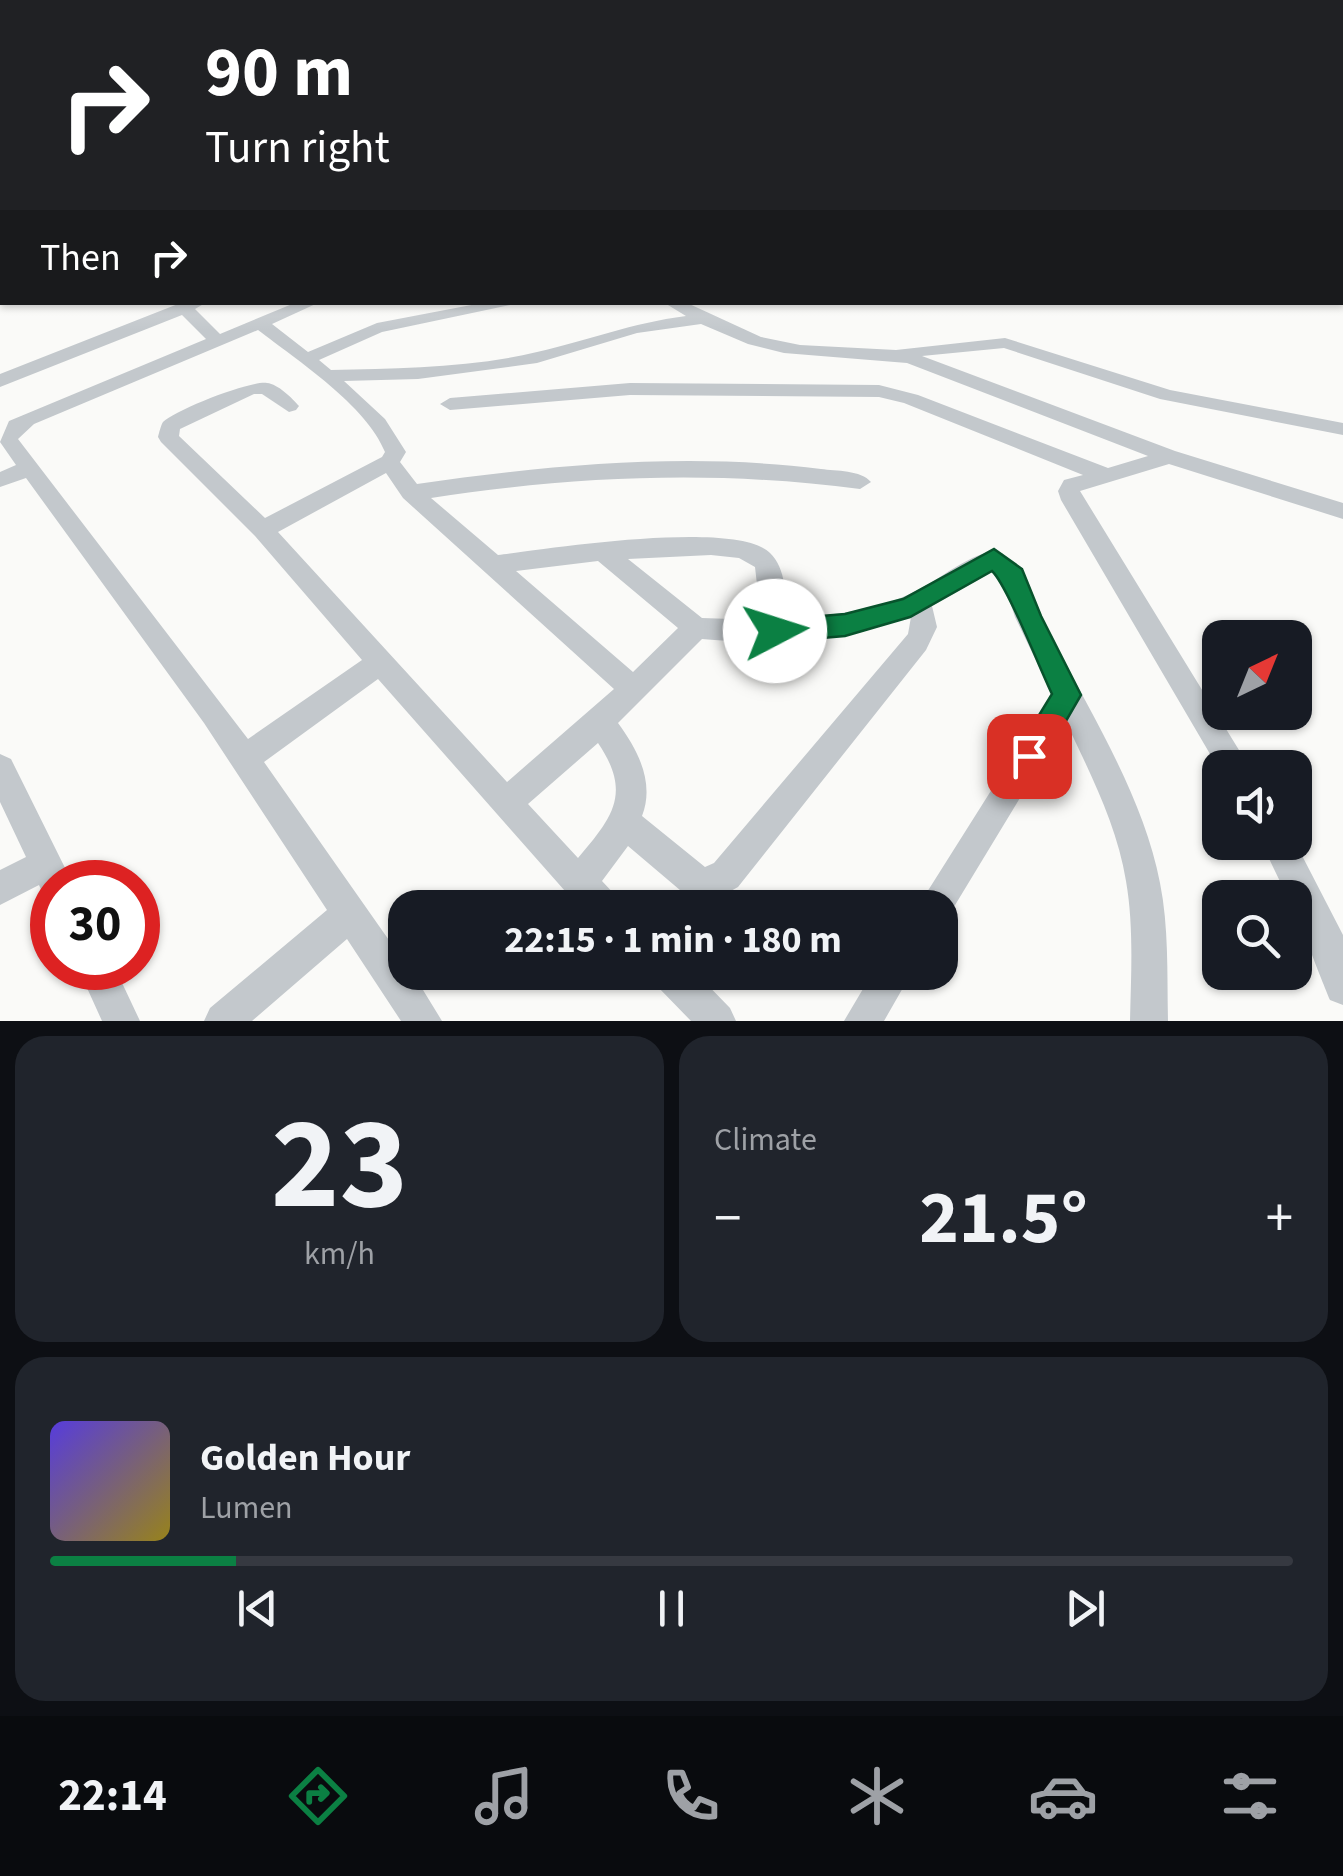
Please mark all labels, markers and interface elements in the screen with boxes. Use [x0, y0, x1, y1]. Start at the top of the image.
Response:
text: 90 m [205, 23, 353, 123]
icon: right [40, 40, 170, 170]
text: Turn right [205, 116, 390, 180]
icon: right [141, 230, 196, 285]
text: Then [40, 231, 121, 285]
position arrow [723, 579, 827, 683]
north arrow [1202, 620, 1312, 730]
map controls [1202, 620, 1312, 990]
pin [987, 714, 1072, 799]
icon: arrive [1002, 729, 1057, 784]
button: sound [1202, 750, 1312, 860]
speed limit sign: 30 [30, 860, 160, 990]
button: search [1202, 880, 1312, 990]
text: 22:15 · 1 min · 180 m [504, 913, 842, 967]
text: 23 [271, 1073, 408, 1258]
text: Climate [714, 1117, 817, 1163]
text: 21.5° [919, 1165, 1088, 1272]
text: − [714, 1180, 741, 1258]
text: + [1266, 1180, 1293, 1258]
text: km/h [304, 1231, 375, 1277]
text: Golden Hour [200, 1431, 410, 1485]
text: Lumen [200, 1485, 293, 1531]
icon: previous [230, 1581, 285, 1636]
icon: pause [644, 1581, 699, 1636]
icon: next [1058, 1581, 1113, 1636]
icon: directions [283, 1761, 353, 1831]
icon: music [469, 1761, 539, 1831]
icon: phone [656, 1761, 726, 1831]
icon: climate [842, 1761, 912, 1831]
icon: car [1028, 1761, 1098, 1831]
icon: filters [1215, 1761, 1285, 1831]
text: 22:14 [58, 1764, 167, 1828]

